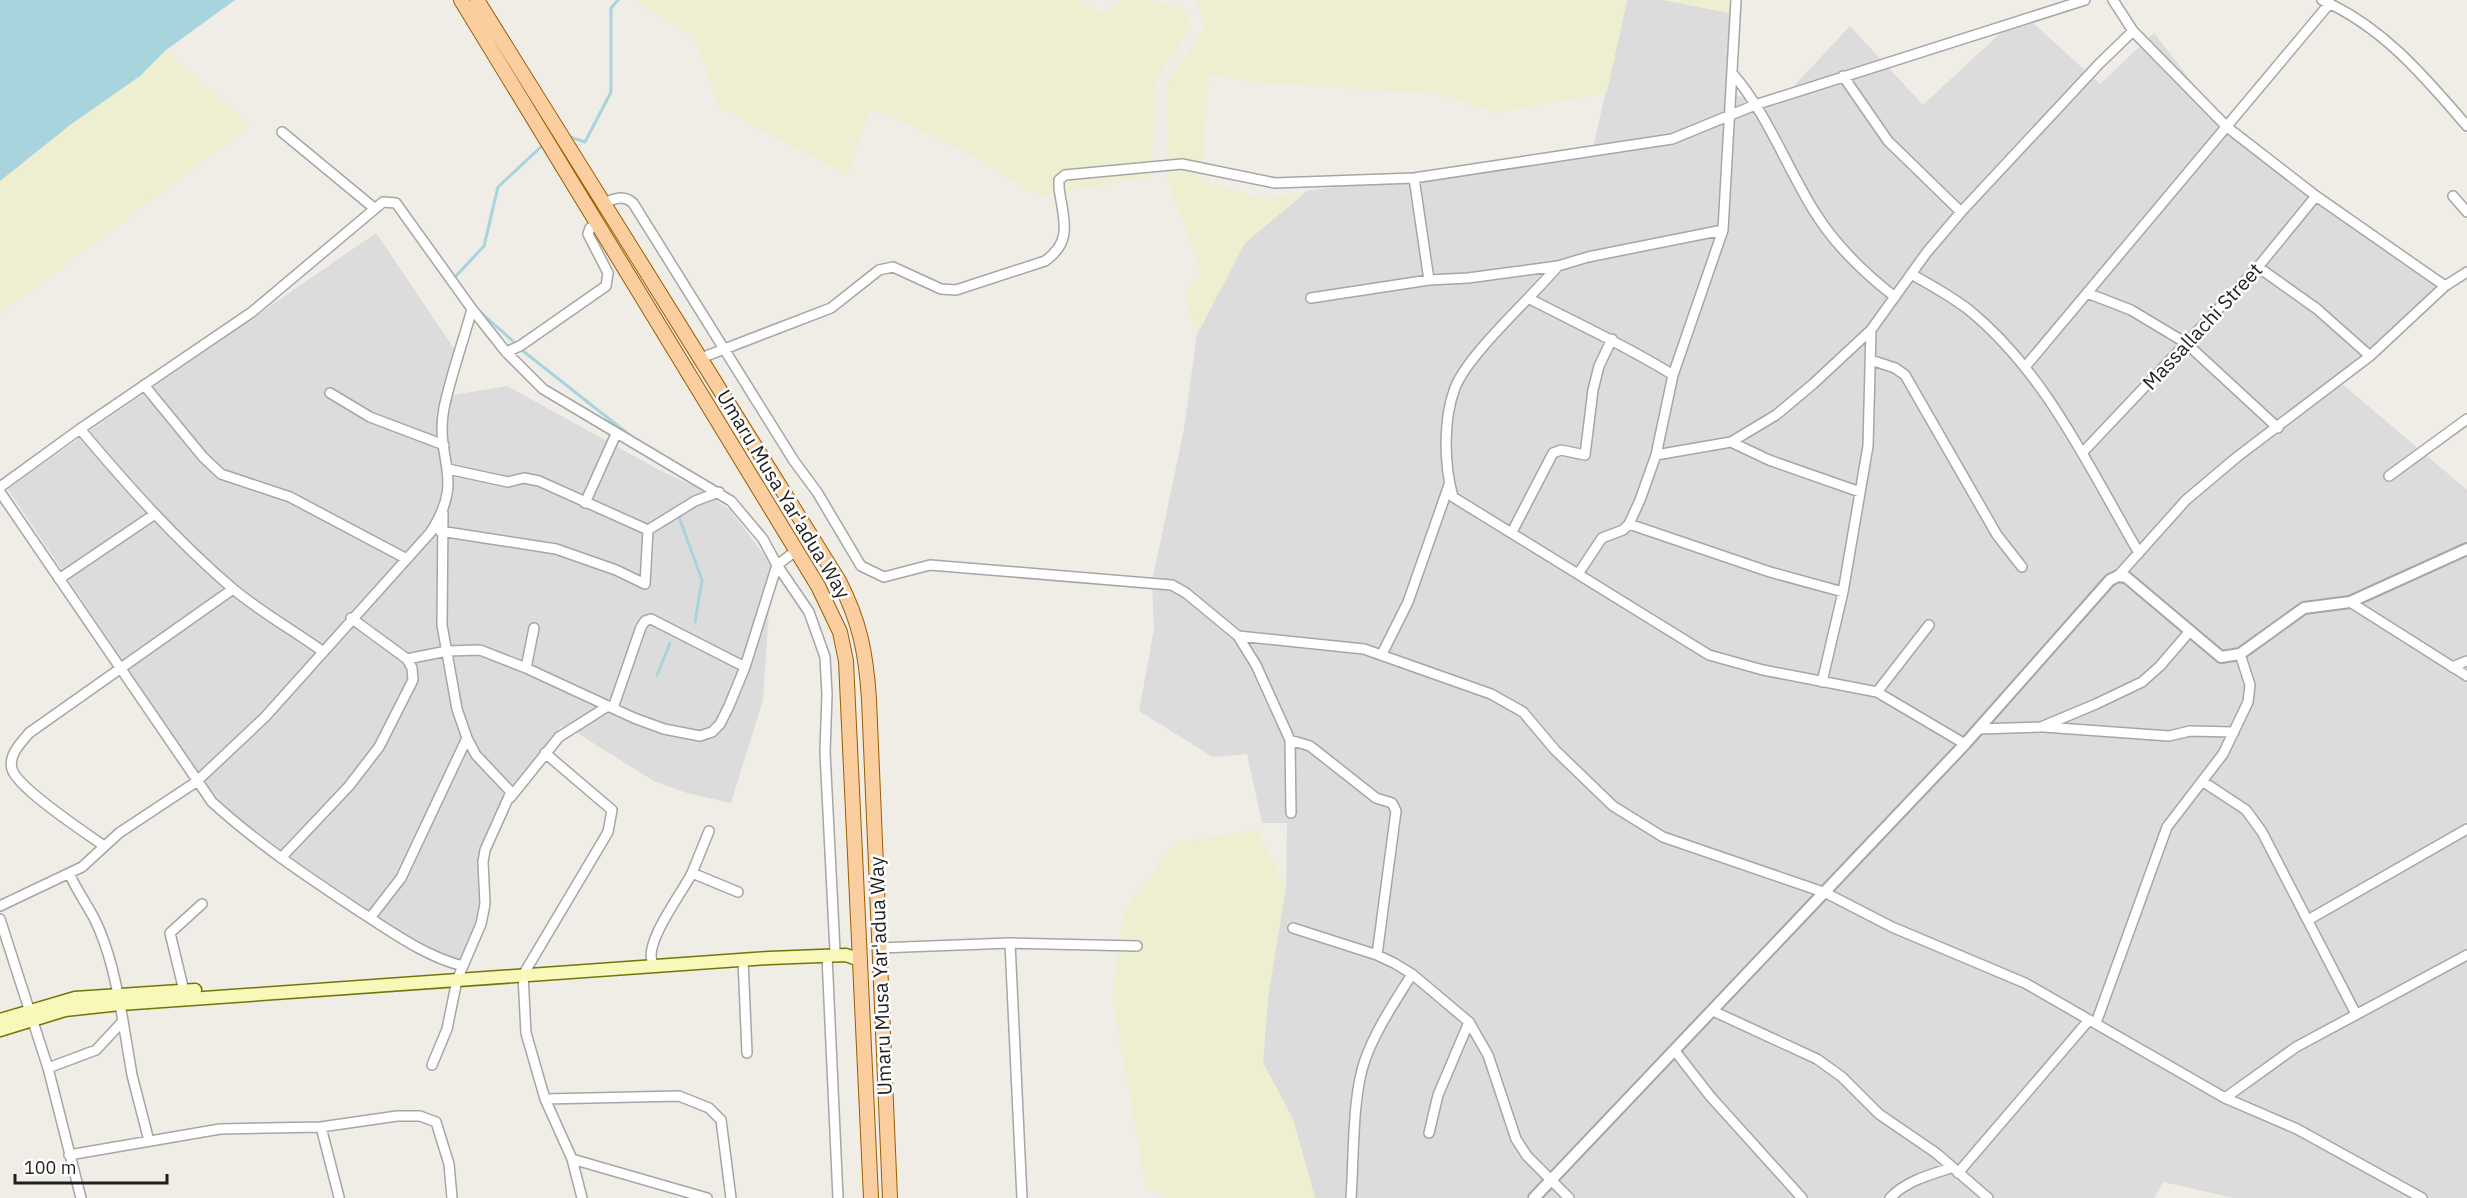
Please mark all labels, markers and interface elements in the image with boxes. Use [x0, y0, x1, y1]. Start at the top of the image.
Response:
street label: Massallachi Street [2136, 257, 2268, 395]
street label: Umaru Musa Yar'adua Way [711, 384, 857, 604]
street label: Umaru Musa Yar'adua Way [862, 856, 898, 1096]
scale bar [15, 1147, 166, 1185]
text: 100 m [24, 1156, 76, 1179]

